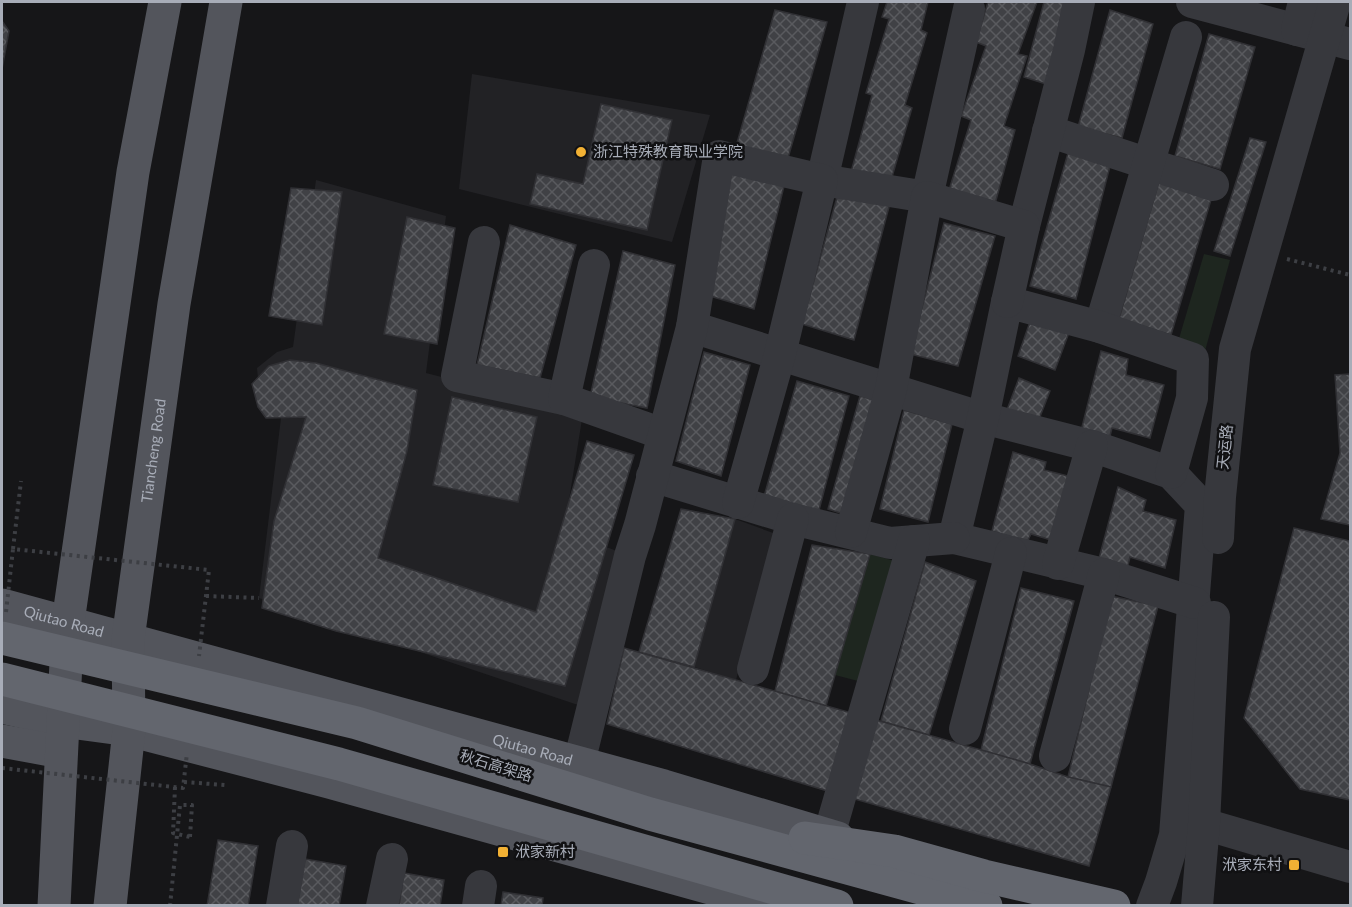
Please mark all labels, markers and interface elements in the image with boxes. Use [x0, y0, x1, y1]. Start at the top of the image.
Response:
place label: 浙江特殊教育职业学院 [593, 142, 743, 160]
marker: 浙江特殊教育职业学院 [574, 145, 588, 159]
street label: Tiancheng Road [137, 397, 169, 504]
street label: 天运路 [1213, 424, 1235, 470]
street label: Qiutao Road [22, 601, 106, 640]
street label: Qiutao Road [491, 730, 575, 769]
street label: 秋石高架路 [458, 745, 535, 785]
place label: 洑家新村 [515, 842, 575, 860]
marker: 洑家新村 [496, 845, 510, 859]
place label: 洑家东村 [1222, 855, 1282, 873]
marker: 洑家东村 [1287, 858, 1301, 872]

